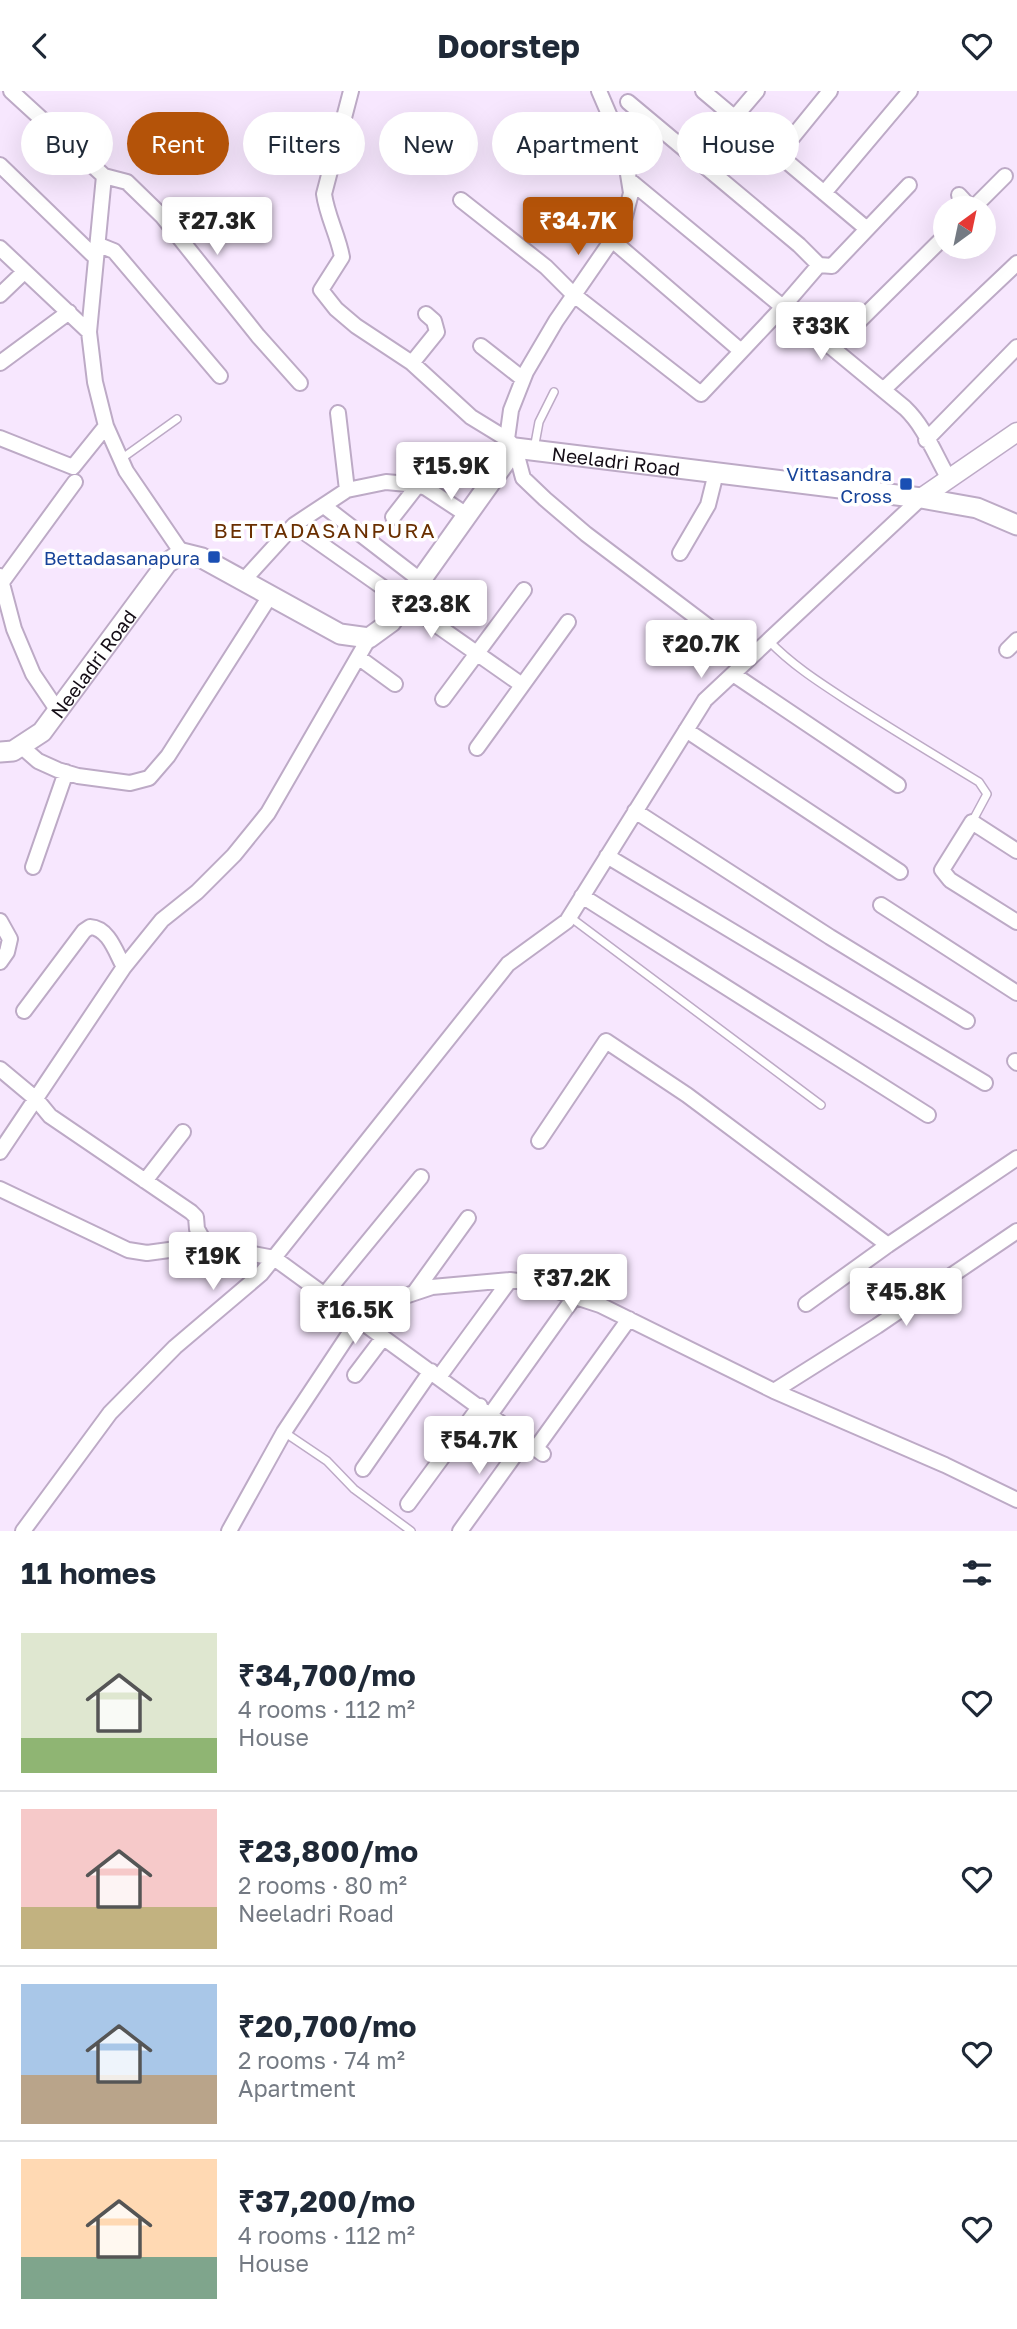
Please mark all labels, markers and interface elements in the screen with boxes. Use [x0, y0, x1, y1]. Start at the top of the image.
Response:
icon: back [21, 27, 59, 65]
text: Doorstep [437, 27, 580, 65]
icon: heart [958, 27, 996, 65]
chip: Buy [21, 112, 113, 175]
chip: Rent [127, 112, 229, 175]
chip: Filters [243, 112, 365, 175]
chip: New [379, 112, 478, 175]
chip: Apartment [492, 112, 663, 175]
chip: House [677, 112, 799, 175]
north arrow [933, 196, 996, 259]
map controls [933, 196, 996, 259]
pin: ₹27.3K [160, 197, 274, 257]
pin: ₹34.7K [521, 197, 635, 257]
text: ₹27.3K [178, 206, 256, 234]
text: ₹34.7K [539, 206, 617, 234]
pin: ₹33K [780, 303, 862, 362]
text: ₹33K [792, 311, 850, 339]
street label: Neeladri Road [551, 441, 681, 480]
pin: ₹15.9K [394, 443, 508, 502]
text: ₹15.9K [412, 451, 490, 479]
place label: Vittasandra Cross [786, 462, 892, 507]
marker: Vittasandra Cross [898, 476, 914, 492]
district label: BETTADASANPURA [213, 517, 437, 543]
place label: Bettadasanapura [44, 546, 200, 569]
marker: Bettadasanapura [206, 549, 222, 565]
pin: ₹23.8K [374, 581, 488, 640]
text: ₹23.8K [391, 589, 471, 617]
street label: Neeladri Road [45, 605, 140, 722]
pin: ₹20.7K [644, 621, 758, 680]
text: ₹20.7K [662, 629, 740, 657]
pin: ₹19K [172, 1233, 254, 1292]
text: ₹19K [185, 1241, 241, 1269]
pin: ₹37.2K [515, 1255, 629, 1314]
text: ₹37.2K [533, 1263, 611, 1291]
pin: ₹45.8K [849, 1269, 963, 1328]
text: ₹45.8K [866, 1277, 946, 1305]
pin: ₹16.5K [298, 1287, 412, 1346]
text: ₹16.5K [316, 1295, 394, 1323]
pin: ₹54.7K [422, 1417, 536, 1476]
text: ₹54.7K [440, 1425, 518, 1453]
icon: filters [958, 1554, 996, 1592]
text: 11 homes [21, 1555, 156, 1591]
text: ₹34,700/mo [238, 1657, 416, 1693]
icon: home [77, 1661, 161, 1745]
icon: heart [958, 1684, 996, 1722]
text: 4 rooms · 112 m² [238, 1695, 415, 1723]
text: House [238, 1723, 309, 1751]
text: ₹23,800/mo [238, 1833, 418, 1869]
icon: home [77, 1837, 161, 1921]
icon: heart [958, 1860, 996, 1898]
text: 2 rooms · 80 m² [238, 1871, 407, 1899]
text: Neeladri Road [238, 1899, 394, 1927]
text: ₹20,700/mo [238, 2008, 417, 2044]
icon: home [77, 2012, 161, 2096]
icon: heart [958, 2035, 996, 2073]
text: 2 rooms · 74 m² [238, 2046, 405, 2074]
text: Apartment [238, 2074, 356, 2102]
text: ₹37,200/mo [238, 2183, 415, 2219]
icon: home [77, 2187, 161, 2271]
icon: heart [958, 2210, 996, 2248]
text: 4 rooms · 112 m² [238, 2221, 415, 2249]
text: House [238, 2249, 309, 2277]

